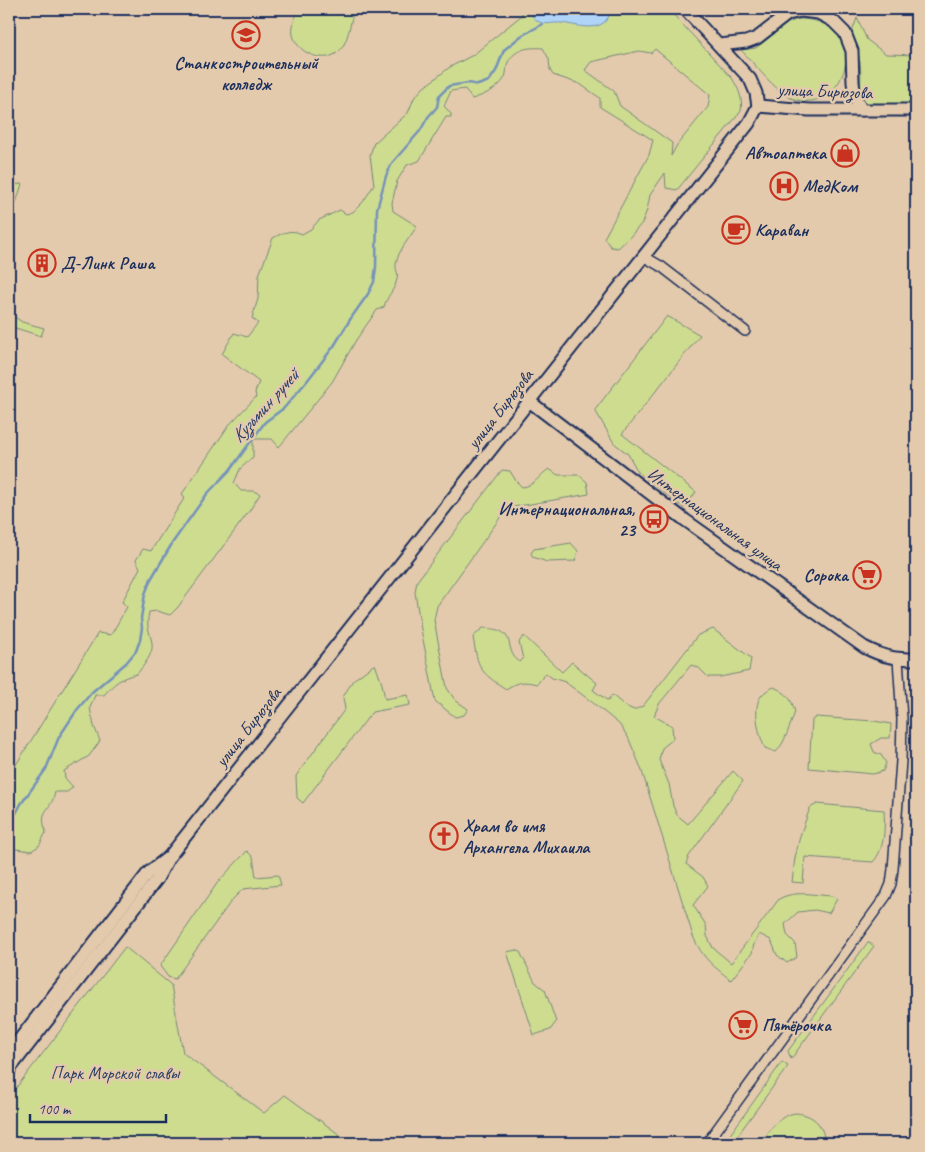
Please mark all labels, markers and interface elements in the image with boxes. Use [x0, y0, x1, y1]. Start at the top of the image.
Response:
school or university icon: Станкостроительный колледж [231, 20, 261, 50]
place label: Станкостроительный колледж [174, 52, 319, 95]
street label: улица Бирюзова [776, 78, 874, 105]
shop icon: Автоаптека [830, 138, 860, 168]
place label: Автоаптека [745, 142, 828, 164]
hospital icon: МедКом [769, 171, 799, 201]
place label: МедКом [803, 175, 859, 197]
cafe icon: Караван [721, 215, 751, 245]
place label: Караван [755, 219, 810, 241]
building icon: Д-Линк Раша [27, 248, 57, 278]
place label: Д-Линк Раша [61, 252, 156, 274]
water label: Кузьмин ручей [226, 361, 307, 448]
street label: улица Бирюзова [461, 364, 539, 455]
street label: Интернациональная улица [643, 463, 788, 576]
place label: Интернациональная, 23 [498, 498, 637, 541]
bus stop icon: Интернациональная, 23 [639, 504, 669, 534]
supermarket icon: Сорока [852, 560, 882, 590]
place label: Сорока [804, 564, 850, 586]
street label: улица Бирюзова [209, 682, 287, 773]
place label: Храм во имя Архангела Михаила [463, 815, 591, 858]
church icon: Храм во имя Архангела Михаила [429, 821, 459, 851]
supermarket icon: Пятёрочка [728, 1010, 758, 1040]
place label: Пятёрочка [762, 1014, 832, 1036]
park label: Парк Морской славы [51, 1062, 181, 1084]
scale bar [30, 1092, 166, 1124]
text: 100 m [38, 1100, 72, 1119]

